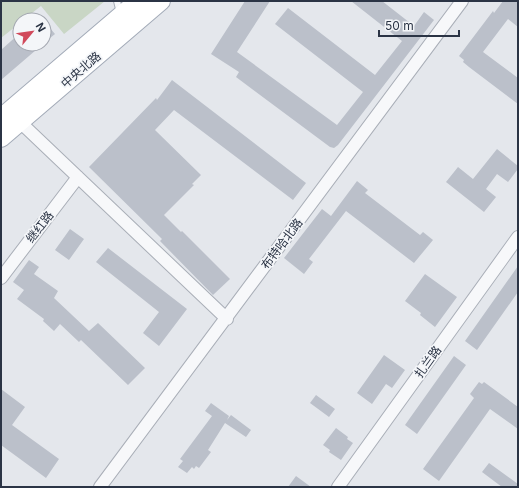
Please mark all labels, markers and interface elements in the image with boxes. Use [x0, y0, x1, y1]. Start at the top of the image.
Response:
north arrow [12, 12, 52, 52]
scale bar [379, 12, 459, 38]
text: 50 m [385, 18, 414, 33]
text: N [33, 20, 49, 34]
street label: 中央北路 [58, 48, 104, 91]
street label: 继红路 [23, 208, 57, 245]
street label: 布特哈北路 [258, 215, 306, 272]
street label: 扎兰路 [411, 343, 444, 381]

